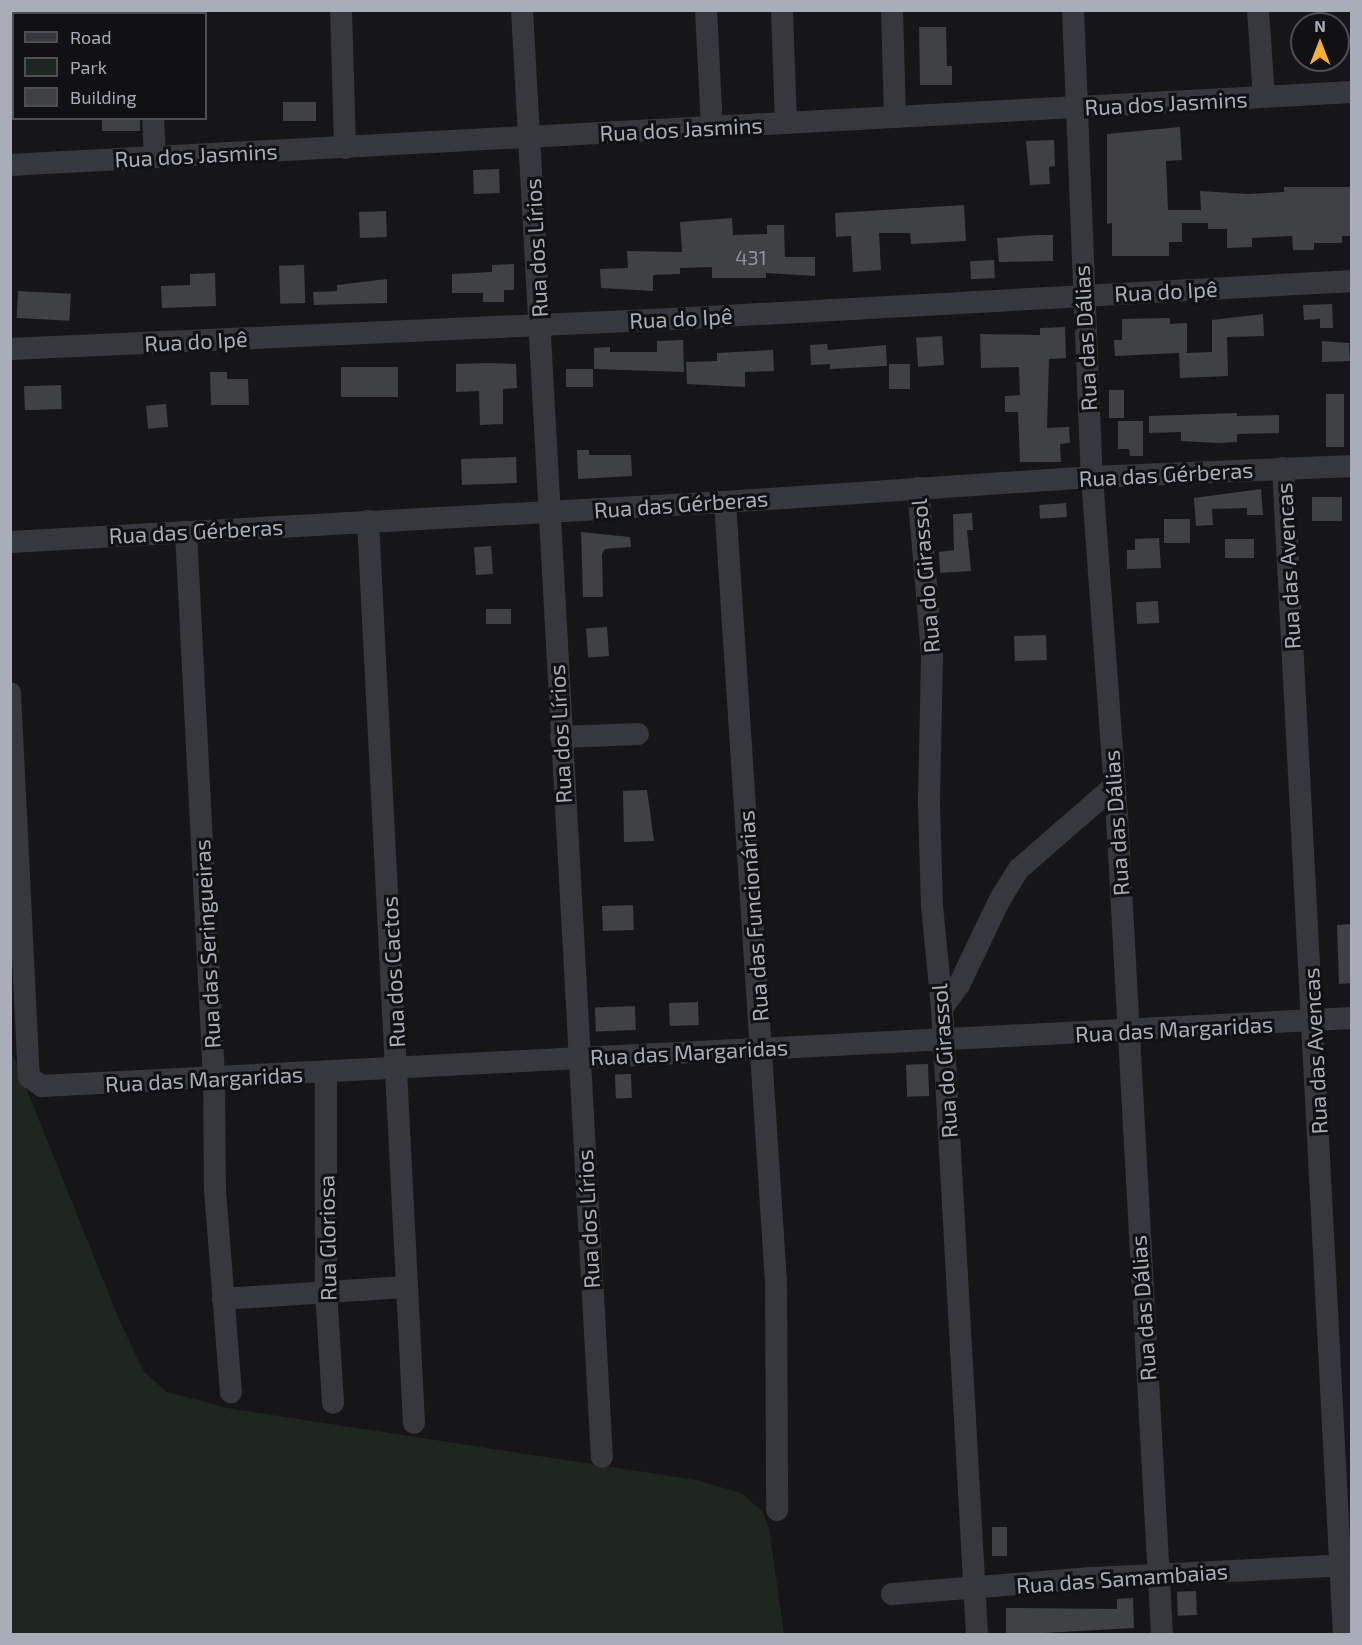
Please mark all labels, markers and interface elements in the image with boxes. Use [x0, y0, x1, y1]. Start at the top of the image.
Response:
legend [12, 12, 207, 120]
north arrow [1290, 12, 1350, 72]
text: N [1314, 16, 1326, 35]
text: Road [70, 26, 111, 48]
text: Park [70, 56, 107, 78]
text: Building [70, 86, 137, 108]
street label: Rua dos Jasmins [1084, 86, 1248, 120]
street label: Rua dos Jasmins [599, 112, 763, 146]
street label: Rua dos Jasmins [114, 138, 278, 172]
street label: Rua dos Lírios [519, 178, 553, 318]
house number: 431 [735, 245, 767, 269]
street label: Rua das Dálias [1068, 265, 1102, 411]
street label: Rua do Ipê [1114, 275, 1218, 307]
street label: Rua do Ipê [629, 302, 733, 334]
street label: Rua do Ipê [144, 325, 248, 357]
street label: Rua das Gérberas [1078, 456, 1254, 492]
street label: Rua das Avencas [1270, 482, 1306, 650]
street label: Rua das Gérberas [593, 485, 769, 523]
street label: Rua do Girassol [905, 498, 945, 654]
street label: Rua das Gérberas [108, 513, 284, 549]
street label: Rua dos Lírios [543, 664, 577, 804]
street label: Rua das Dálias [1098, 749, 1134, 897]
street label: Rua das Funcionárias [732, 809, 774, 1023]
street label: Rua das Seringueiras [188, 839, 226, 1049]
street label: Rua dos Cactos [376, 896, 410, 1048]
street label: Rua das Avencas [1297, 967, 1333, 1135]
street label: Rua do Girassol [925, 983, 963, 1139]
street label: Rua das Margaridas [1074, 1011, 1274, 1047]
street label: Rua das Margaridas [589, 1034, 789, 1070]
street label: Rua das Margaridas [104, 1061, 304, 1097]
street label: Rua dos Lírios [571, 1149, 605, 1289]
street label: Rua Gloriosa [313, 1175, 341, 1301]
street label: Rua das Dálias [1125, 1234, 1161, 1382]
street label: Rua das Samambaias [1015, 1557, 1229, 1599]

